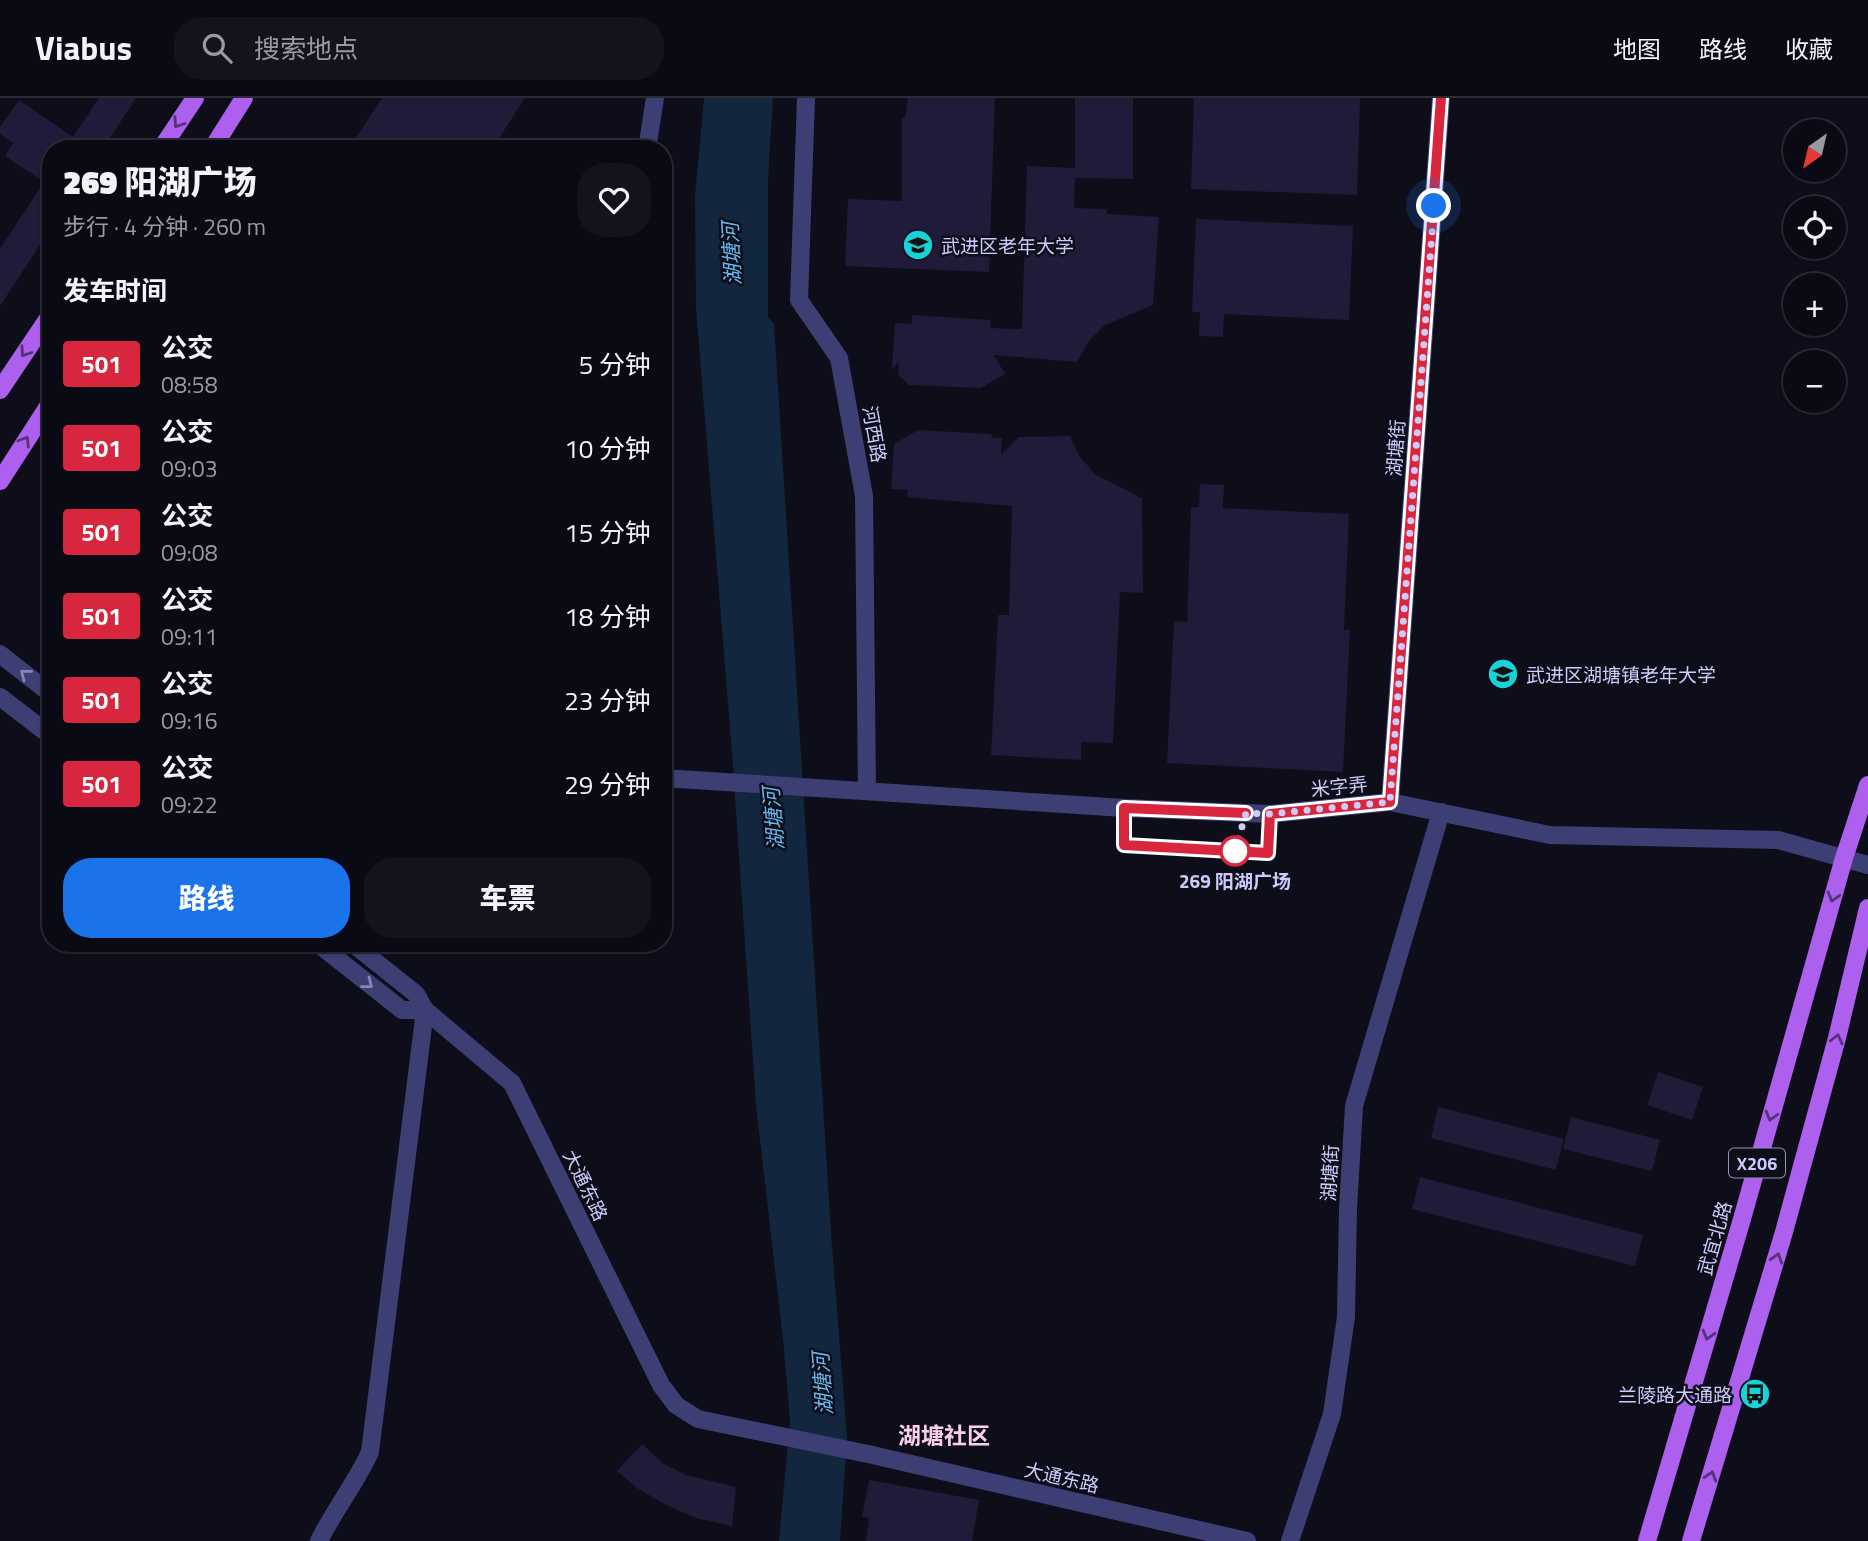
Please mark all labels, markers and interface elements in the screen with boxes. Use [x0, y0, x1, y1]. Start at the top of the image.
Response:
search box [174, 17, 664, 80]
text: Viabus [35, 23, 132, 73]
icon: search [198, 29, 236, 67]
text: 搜索地点 [254, 29, 358, 68]
text: 地图 [1613, 31, 1661, 67]
text: 路线 [1699, 31, 1747, 67]
text: 收藏 [1785, 31, 1833, 67]
one-way arrow [174, 116, 187, 129]
north arrow [1783, 119, 1846, 182]
map controls [1783, 119, 1846, 413]
text: 269 阳湖广场 [63, 157, 257, 207]
button: heart [577, 163, 651, 237]
your location [1416, 188, 1451, 223]
button: locate [1783, 196, 1846, 259]
text: 步行 · 4 分钟 · 260 m [63, 209, 266, 244]
water label: 湖塘河 [713, 218, 749, 286]
school or university icon: 武进区老年大学 [901, 228, 935, 262]
place label: 武进区老年大学 [941, 231, 1074, 260]
text: 发车时间 [63, 271, 167, 310]
button: + [1783, 273, 1846, 336]
text: 公交 [161, 328, 213, 367]
one-way arrow [21, 344, 34, 357]
text: 5 分钟 [579, 345, 651, 384]
text: 501 [81, 346, 122, 382]
button: − [1783, 350, 1846, 413]
text: 08:58 [161, 367, 218, 402]
street label: 河西路 [856, 403, 894, 465]
text: 公交 [161, 412, 213, 451]
street label: 湖塘街 [1379, 419, 1411, 477]
text: 10 分钟 [564, 429, 651, 468]
text: 501 [81, 430, 122, 466]
one-way arrow [17, 436, 30, 449]
text: 09:03 [161, 451, 218, 486]
text: 公交 [161, 496, 213, 535]
text: 15 分钟 [564, 513, 651, 552]
text: 501 [81, 514, 122, 550]
text: 09:08 [161, 535, 218, 570]
text: 公交 [161, 580, 213, 619]
text: 18 分钟 [564, 597, 651, 636]
text: 501 [81, 598, 122, 634]
text: 09:11 [161, 619, 218, 654]
school or university icon: 武进区湖塘镇老年大学 [1486, 657, 1520, 691]
place label: 武进区湖塘镇老年大学 [1526, 660, 1716, 689]
text: 公交 [161, 664, 213, 703]
one-way arrow [21, 670, 34, 682]
text: 23 分钟 [564, 681, 651, 720]
text: 501 [81, 682, 122, 718]
text: 09:16 [161, 703, 218, 738]
text: 公交 [161, 748, 213, 787]
text: 29 分钟 [564, 765, 651, 804]
text: 501 [81, 766, 122, 802]
street label: 米字弄 [1309, 769, 1369, 803]
water label: 湖塘河 [754, 782, 792, 852]
text: 09:22 [161, 787, 218, 822]
marker: 269 阳湖广场 [1220, 836, 1250, 866]
button: 路线 [63, 858, 350, 938]
button: 车票 [364, 858, 651, 938]
place label: 269 阳湖广场 [1179, 866, 1291, 895]
one-way arrow [1826, 891, 1841, 903]
one-way arrow [361, 975, 373, 988]
one-way arrow [1829, 1033, 1843, 1045]
one-way arrow [1764, 1110, 1779, 1122]
street label: 大通东路 [556, 1144, 616, 1226]
street label: 湖塘街 [1313, 1144, 1345, 1202]
road number: X206 [1729, 1148, 1785, 1178]
street label: 武宜北路 [1690, 1197, 1738, 1279]
one-way arrow [1768, 1252, 1783, 1264]
one-way arrow [1701, 1328, 1716, 1340]
water label: 湖塘河 [804, 1347, 840, 1417]
bus stop icon: 兰陵路大通路 [1738, 1377, 1772, 1411]
place label: 兰陵路大通路 [1618, 1380, 1732, 1409]
district label: 湖塘社区 [898, 1418, 990, 1453]
street label: 大通东路 [1022, 1454, 1102, 1500]
one-way arrow [1702, 1470, 1717, 1482]

